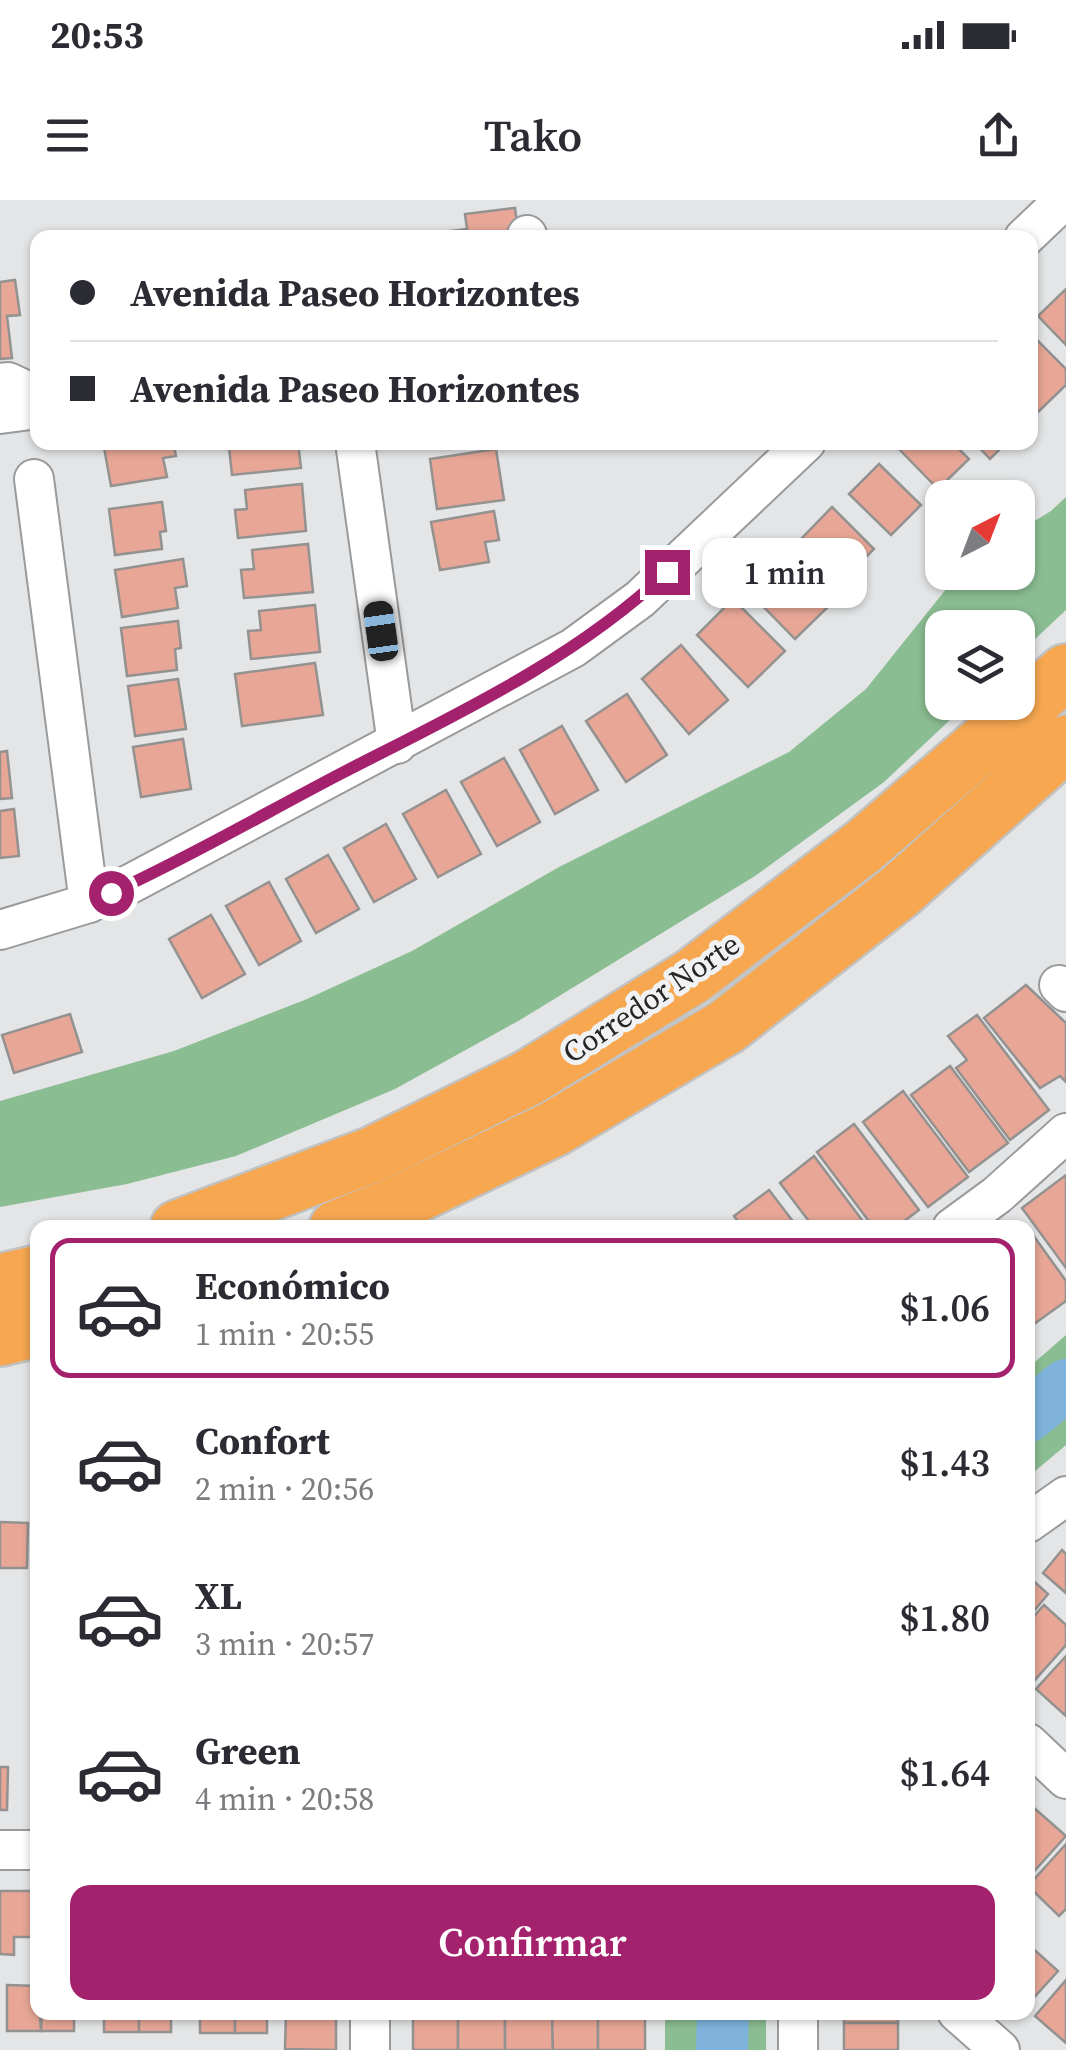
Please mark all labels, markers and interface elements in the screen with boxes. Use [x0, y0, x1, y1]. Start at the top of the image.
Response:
text: 20:53 [50, 9, 144, 61]
text: Tako [484, 104, 582, 166]
icon: menu [40, 108, 95, 163]
icon: share [971, 108, 1026, 163]
text: Avenida Paseo Horizontes [130, 267, 580, 319]
text: Avenida Paseo Horizontes [130, 363, 580, 415]
north arrow [925, 480, 1035, 590]
map controls [925, 480, 1035, 720]
callout: 1 min [702, 537, 867, 607]
route end [645, 550, 690, 595]
text: 1 min [743, 551, 826, 595]
car [362, 599, 400, 663]
button: layers [925, 610, 1035, 720]
route start [89, 871, 134, 916]
street label: Corredor Norte [554, 924, 748, 1072]
text: Económico [195, 1260, 390, 1312]
icon: car [75, 1263, 165, 1353]
text: $1.06 [900, 1282, 990, 1334]
text: 1 min · 20:55 [195, 1312, 374, 1356]
text: Confort [195, 1415, 330, 1467]
icon: car [75, 1418, 165, 1508]
text: $1.43 [900, 1437, 990, 1489]
text: 2 min · 20:56 [195, 1467, 374, 1511]
text: XL [195, 1570, 242, 1622]
icon: car [75, 1573, 165, 1663]
text: $1.80 [900, 1592, 990, 1644]
text: 3 min · 20:57 [195, 1622, 374, 1666]
text: Green [195, 1725, 301, 1777]
icon: car [75, 1728, 165, 1818]
text: $1.64 [900, 1747, 990, 1799]
text: 4 min · 20:58 [195, 1777, 374, 1821]
button: Confirmar [70, 1885, 995, 2000]

